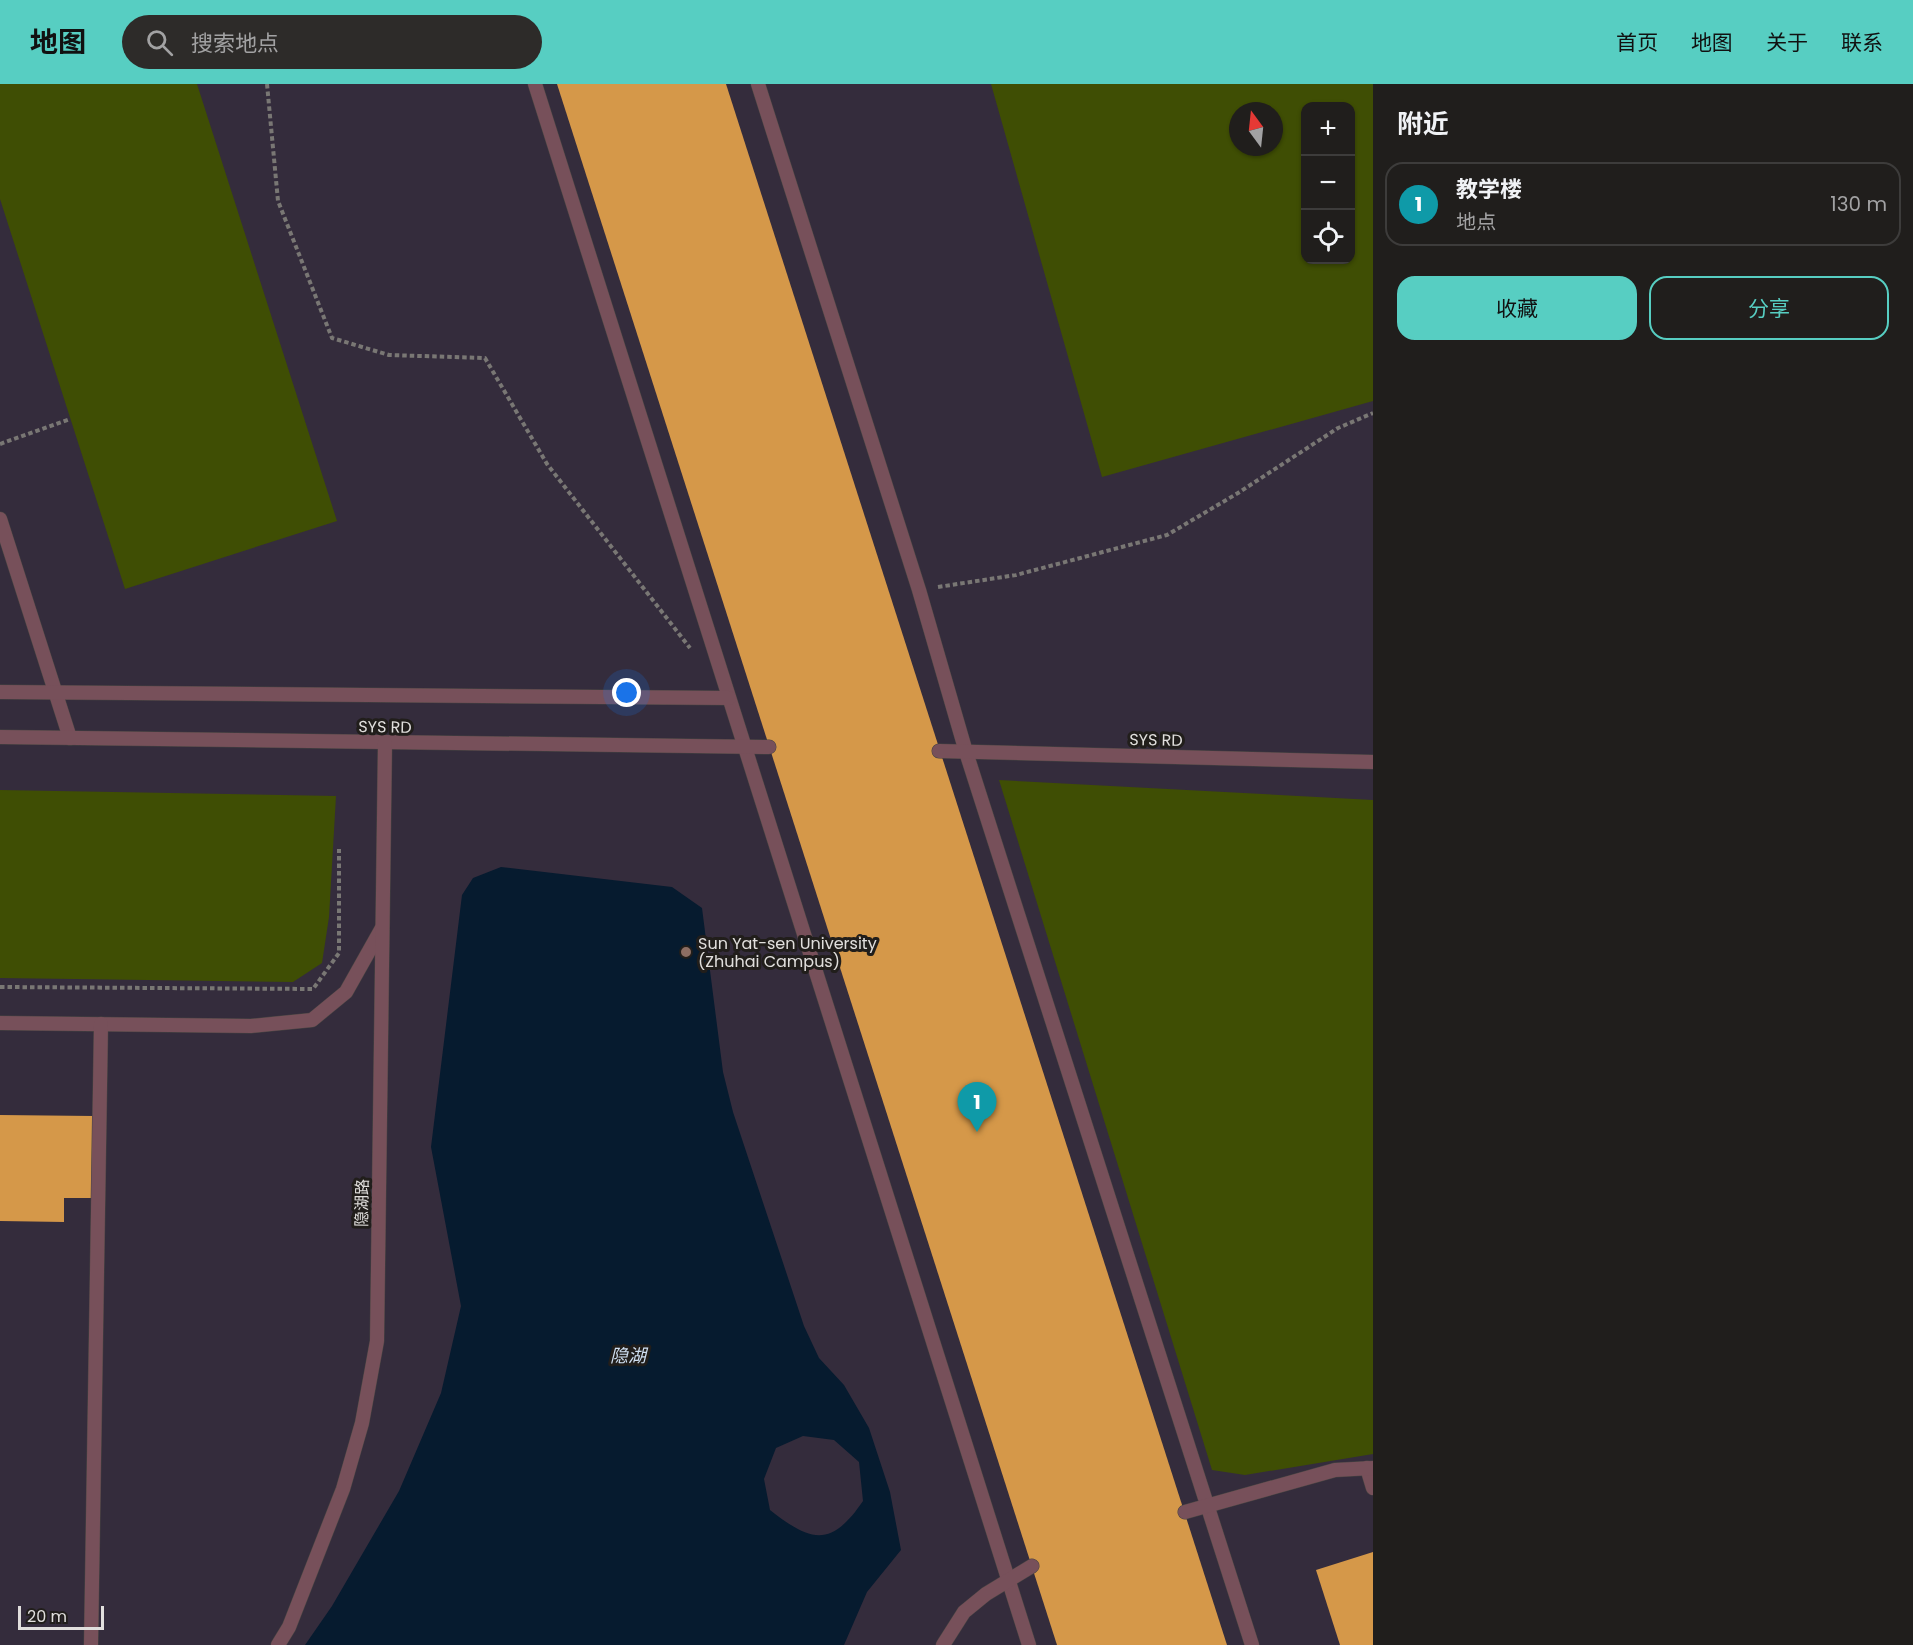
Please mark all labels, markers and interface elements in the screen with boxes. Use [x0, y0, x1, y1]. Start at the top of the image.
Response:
search box [122, 15, 542, 69]
text: 地图 [30, 23, 86, 62]
icon: search [143, 26, 176, 59]
text: 搜索地点 [191, 28, 279, 59]
text: 首页 [1616, 28, 1658, 57]
text: 地图 [1691, 28, 1733, 57]
text: 关于 [1766, 28, 1808, 57]
text: 联系 [1841, 28, 1883, 57]
north arrow [1229, 102, 1283, 156]
map controls [1301, 102, 1355, 264]
button: + [1301, 102, 1355, 156]
text: 附近 [1397, 106, 1449, 142]
button: − [1301, 156, 1355, 210]
text: 教学楼 [1456, 174, 1522, 205]
text: 1 [1415, 190, 1422, 218]
text: 130 m [1830, 190, 1887, 218]
text: 地点 [1456, 208, 1496, 236]
button: locate [1301, 210, 1355, 264]
button: 收藏 [1397, 276, 1637, 340]
button: 分享 [1649, 276, 1889, 340]
your location [612, 678, 641, 707]
street label: SYS RD [358, 715, 412, 739]
street label: SYS RD [1129, 728, 1183, 752]
place label: Sun Yat-sen University (Zhuhai Campus) [698, 932, 877, 973]
marker: Sun Yat-sen University (Zhuhai Campus) [679, 945, 693, 959]
pin: 1 [958, 1082, 996, 1132]
street label: 隐湖路 [350, 1179, 374, 1227]
water label: 隐湖 [610, 1343, 649, 1368]
scale bar [18, 1603, 104, 1630]
text: 20 m [27, 1605, 67, 1628]

